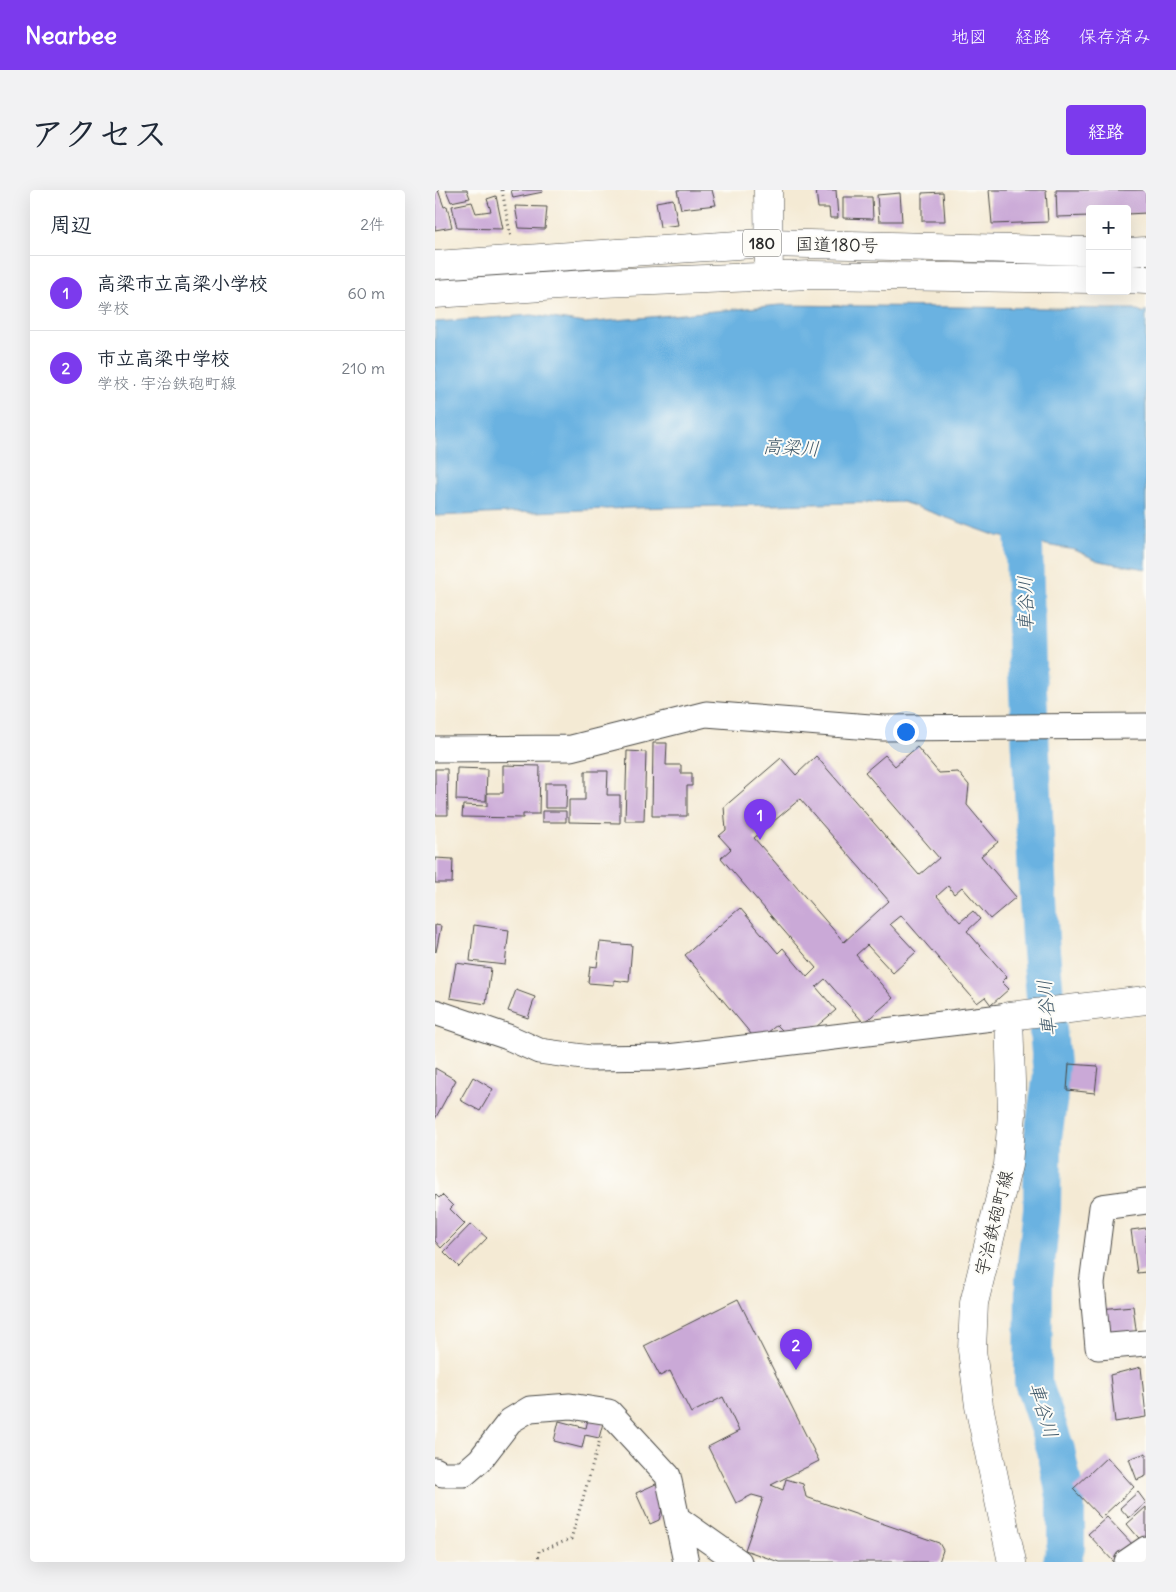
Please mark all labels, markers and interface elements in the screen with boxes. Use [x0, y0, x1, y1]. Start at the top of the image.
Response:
text: Nearbee [25, 20, 117, 50]
text: 地図 [951, 25, 987, 48]
text: 経路 [1015, 25, 1051, 48]
text: 保存済み [1079, 25, 1151, 48]
button: 経路 [1066, 105, 1146, 155]
text: アクセス [30, 111, 168, 155]
map controls [1086, 205, 1131, 295]
button: + [1086, 205, 1131, 250]
text: 周辺 [50, 211, 92, 238]
text: 2件 [360, 214, 385, 234]
road number: 180 [743, 230, 781, 256]
street label: 国道180号 [795, 232, 879, 257]
button: − [1086, 250, 1131, 295]
text: 高梁市立高梁小学校 [97, 271, 268, 295]
text: 1 [63, 283, 69, 303]
text: 60 m [347, 283, 385, 303]
text: 学校 [97, 298, 129, 318]
text: 市立高梁中学校 [97, 346, 230, 370]
text: 2 [62, 358, 70, 378]
text: 210 m [342, 358, 385, 378]
text: 学校 · 宇治鉄砲町線 [97, 373, 236, 393]
water label: 高梁川 [762, 434, 820, 460]
water label: 車谷川 [1013, 575, 1037, 633]
your location [893, 719, 919, 745]
pin: 1 [744, 799, 776, 840]
water label: 車谷川 [1032, 979, 1060, 1037]
street label: 宇治鉄砲町線 [969, 1168, 1018, 1278]
pin: 2 [780, 1329, 812, 1370]
water label: 車谷川 [1024, 1379, 1064, 1441]

